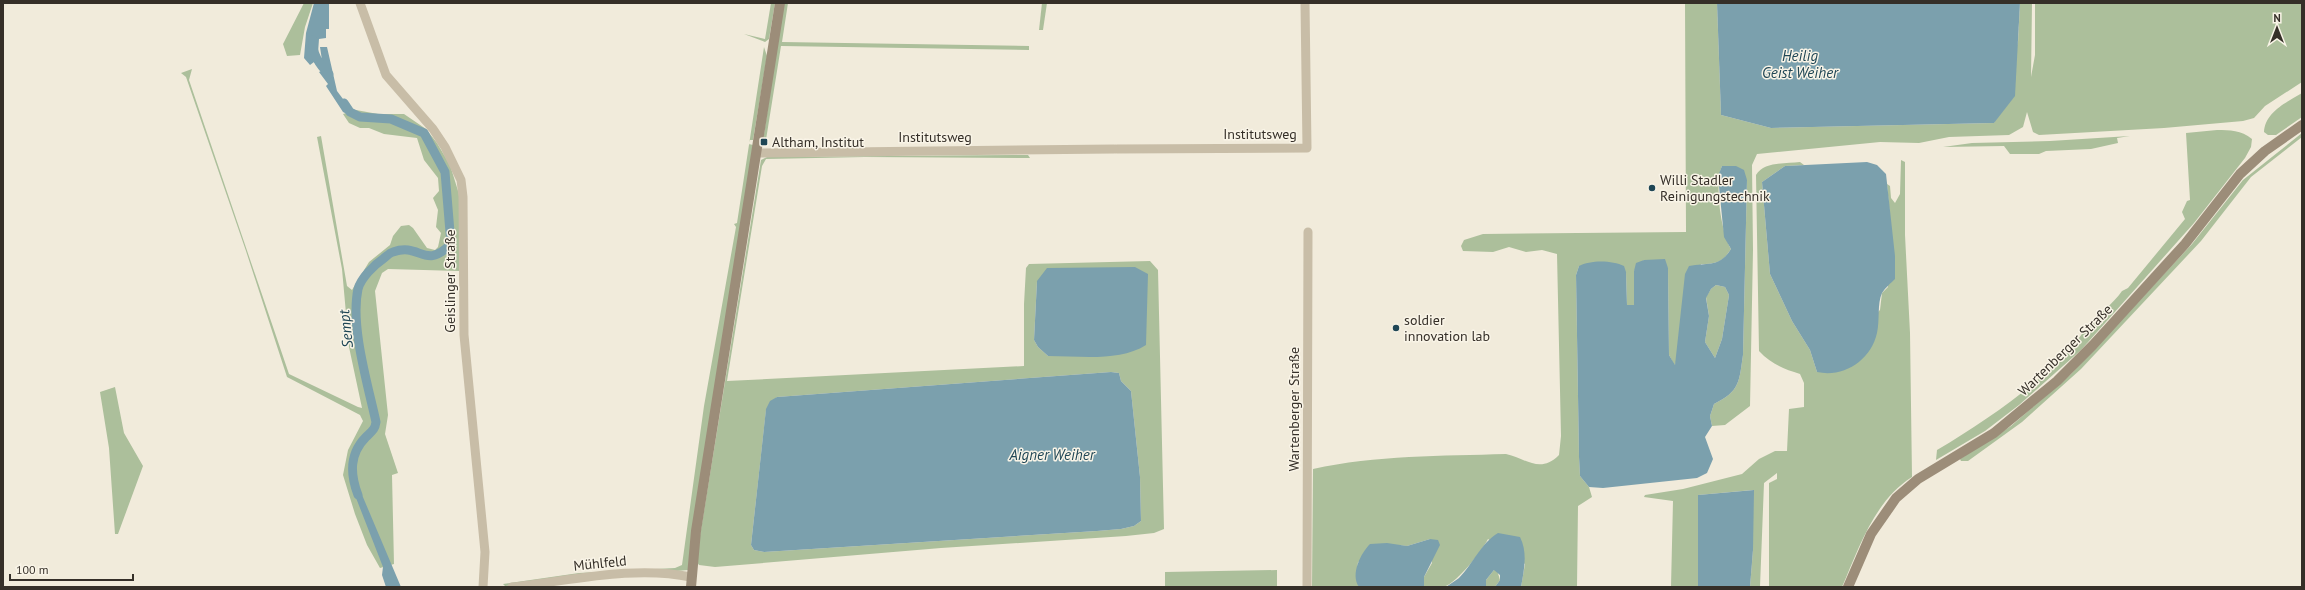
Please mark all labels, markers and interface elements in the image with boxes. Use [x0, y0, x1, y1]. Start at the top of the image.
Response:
north arrow [2257, 8, 2297, 48]
text: N [2273, 11, 2281, 25]
water label: Heilig Geist Weiher [1762, 46, 1839, 82]
street label: Institutsweg [1223, 125, 1297, 143]
street label: Institutsweg [898, 128, 972, 146]
place label: Altham, Institut [772, 133, 864, 151]
marker: Altham, Institut [759, 137, 769, 147]
place label: Willi Stadler Reinigungstechnik [1660, 171, 1770, 205]
marker: Willi Stadler Reinigungstechnik [1647, 183, 1657, 193]
street label: Geislinger Straße [441, 229, 459, 333]
street label: Wartenberger Straße [2014, 300, 2116, 400]
water label: Sempt [334, 308, 357, 349]
place label: soldier innovation lab [1404, 311, 1490, 345]
marker: soldier innovation lab [1391, 323, 1401, 333]
street label: Wartenberger Straße [1285, 347, 1303, 471]
water label: Aigner Weiher [1008, 445, 1096, 464]
street label: Mühlfeld [572, 551, 628, 575]
scale bar [10, 556, 133, 582]
text: 100 m [16, 562, 49, 577]

